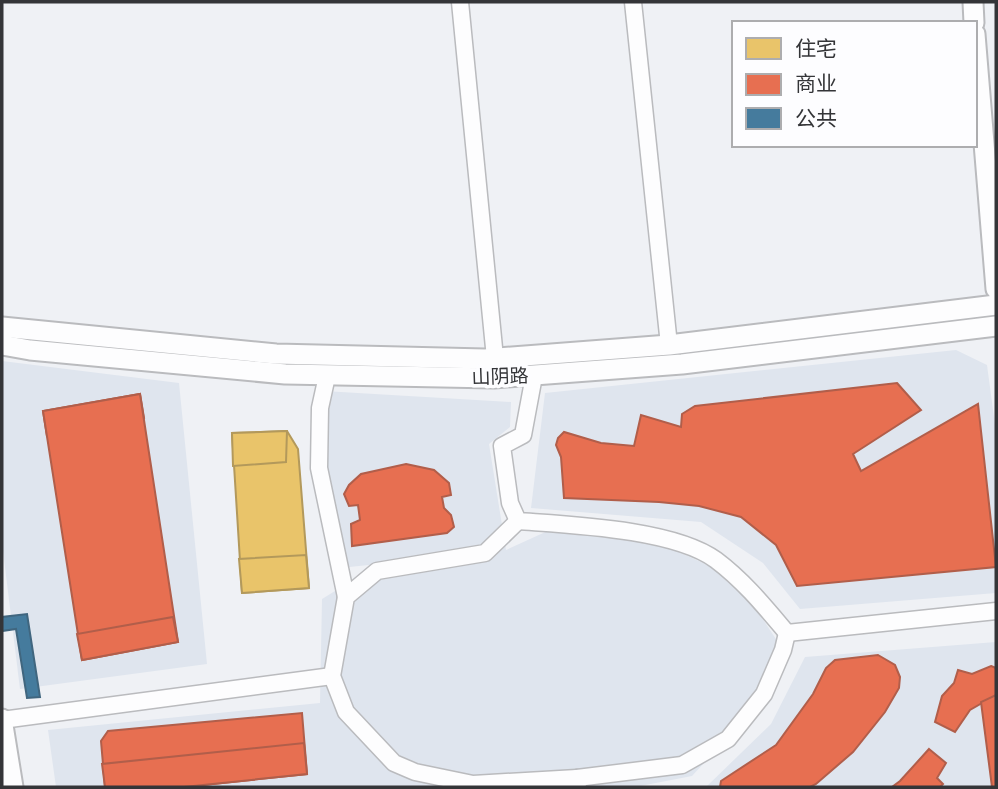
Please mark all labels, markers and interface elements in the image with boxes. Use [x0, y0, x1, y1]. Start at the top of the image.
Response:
legend [732, 21, 977, 147]
text: 住宅 [795, 36, 837, 62]
text: 商业 [795, 71, 837, 97]
text: 公共 [795, 106, 837, 132]
street label: 山阴路 [471, 364, 529, 390]

